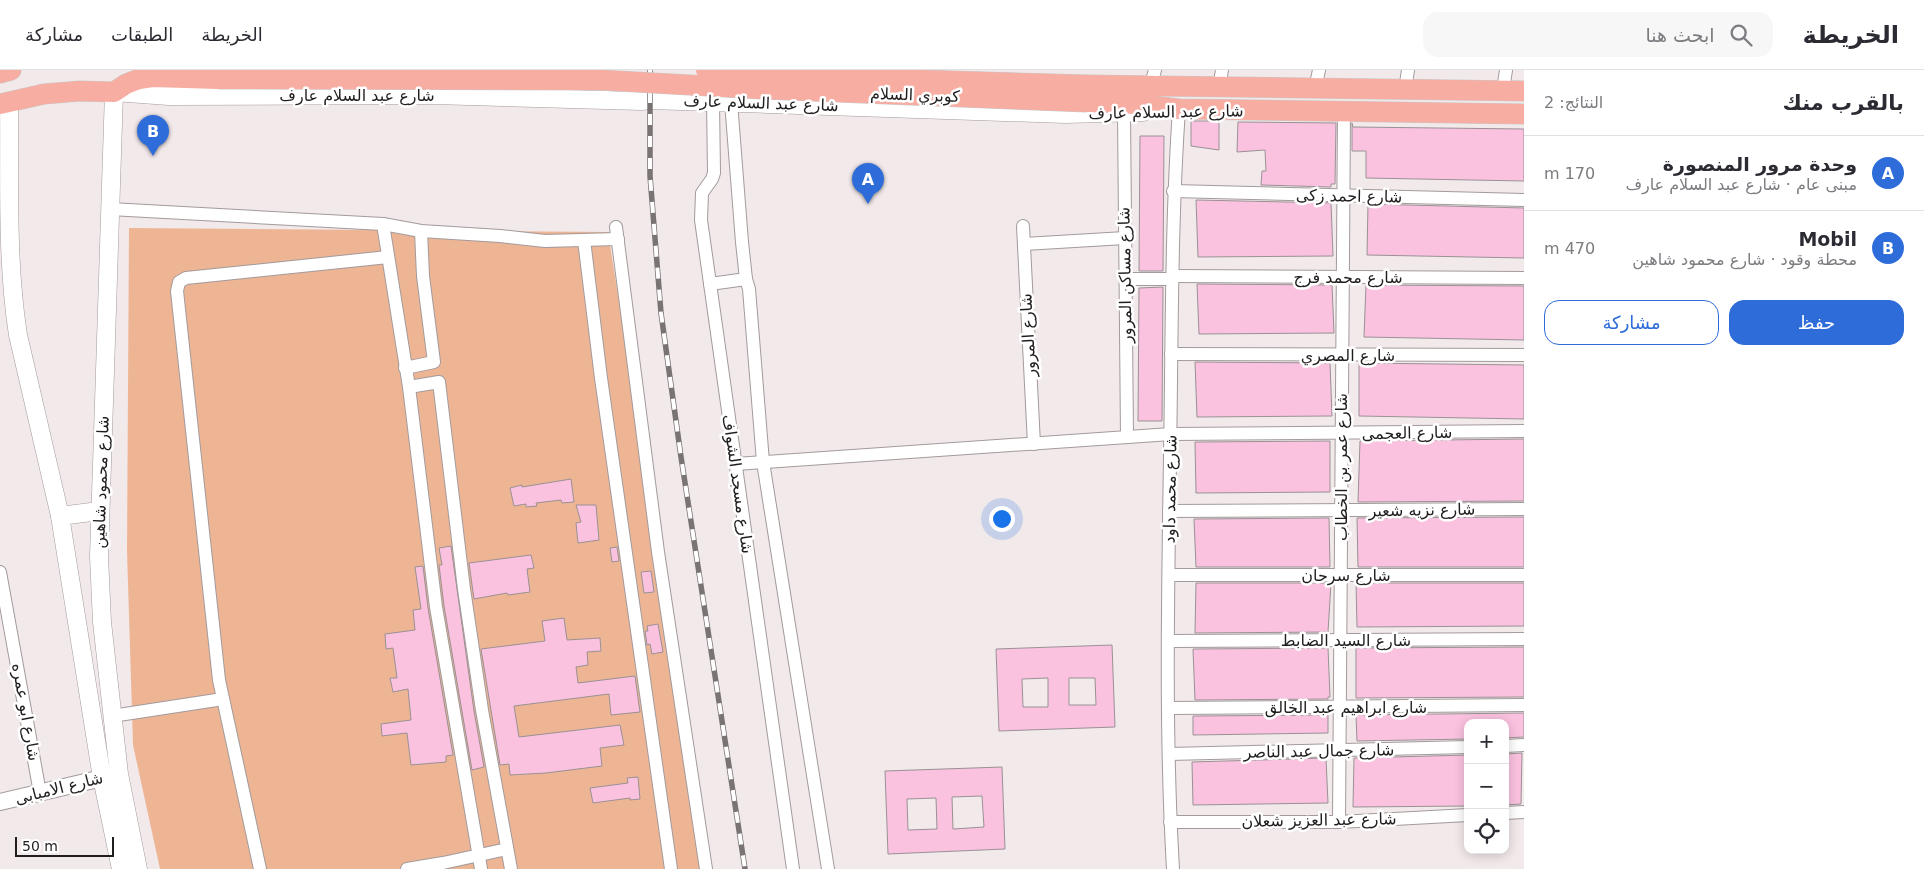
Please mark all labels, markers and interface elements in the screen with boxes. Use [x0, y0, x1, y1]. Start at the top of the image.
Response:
search box [1423, 12, 1773, 57]
icon: search [1727, 21, 1755, 49]
text: الخريطة [1803, 21, 1899, 49]
text: مشاركة [25, 24, 83, 45]
text: الطبقات [111, 24, 173, 45]
text: الخريطة [201, 24, 263, 45]
text: ابحث هنا [1646, 24, 1715, 46]
street label: كوبري السلام [870, 84, 961, 107]
street label: شارع عبد السلام عارف [279, 86, 435, 106]
street label: شارع عبد السلام عارف [683, 91, 839, 116]
text: بالقرب منك [1783, 91, 1904, 115]
text: النتائج: 2 [1544, 93, 1603, 112]
street label: شارع عبد السلام عارف [1088, 101, 1244, 124]
pin: B [137, 115, 169, 156]
text: وحدة مرور المنصورة [1663, 153, 1857, 175]
pin: A [852, 163, 884, 204]
text: 170 m [1544, 164, 1595, 183]
text: A [1882, 164, 1894, 183]
text: مبنى عام · شارع عبد السلام عارف [1625, 175, 1857, 194]
street label: شارع احمد زكى [1296, 186, 1402, 207]
street label: شارع مساكن المرور [1114, 207, 1137, 344]
text: Mobil [1798, 228, 1857, 250]
text: 470 m [1544, 239, 1595, 258]
text: B [1882, 239, 1894, 258]
text: محطة وقود · شارع محمود شاهين [1632, 250, 1857, 269]
street label: شارع محمد فرج [1293, 268, 1403, 288]
street label: شارع المرور [1016, 293, 1041, 378]
button: مشاركة [1544, 300, 1719, 345]
button: حفظ [1729, 300, 1904, 345]
street label: شارع المصري [1301, 346, 1395, 366]
street label: شارع عمر بن الخطاب [1332, 393, 1352, 541]
street label: شارع مسجد الشواف [718, 413, 757, 555]
street label: شارع محمود شاهين [89, 415, 114, 549]
street label: شارع العجمى [1362, 423, 1452, 444]
street label: شارع محمد داود [1160, 434, 1181, 544]
street label: شارع نزيه شعير [1367, 500, 1476, 521]
your location [989, 506, 1015, 532]
street label: شارع سرحان [1301, 566, 1391, 586]
street label: شارع السيد الضابط [1281, 631, 1411, 651]
street label: شارع ابو عمره [7, 662, 44, 763]
street label: شارع ابراهيم عبد الخالق [1265, 698, 1427, 718]
map controls [1464, 719, 1509, 854]
button: + [1464, 719, 1509, 764]
street label: شارع جمال عبد الناصر [1243, 740, 1395, 763]
button: − [1464, 764, 1509, 809]
street label: شارع الامبابى [13, 768, 105, 809]
street label: شارع عبد العزيز شعلان [1241, 809, 1397, 832]
button: locate [1464, 809, 1509, 854]
scale bar [15, 834, 114, 857]
text: 50 m [22, 838, 58, 854]

